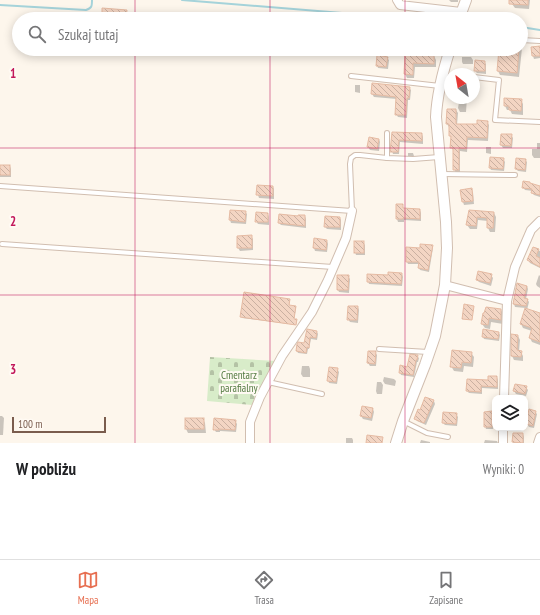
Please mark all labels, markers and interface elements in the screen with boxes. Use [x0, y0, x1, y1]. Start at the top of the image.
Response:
search box [12, 12, 528, 56]
icon: search [26, 23, 48, 45]
text: Szukaj tutaj [58, 25, 119, 44]
text: 1 [10, 65, 16, 82]
north arrow [444, 68, 480, 104]
text: 2 [10, 213, 16, 230]
text: 3 [10, 361, 16, 378]
park label: Cmentarz parafialny [220, 368, 259, 395]
map controls [492, 395, 528, 431]
button: layers [492, 395, 528, 431]
scale bar [12, 415, 106, 434]
text: 100 m [18, 417, 42, 431]
text: W pobliżu [16, 458, 76, 480]
text: Wyniki: 0 [483, 461, 524, 478]
tab: Mapa [77, 569, 99, 607]
tab: Trasa [253, 569, 275, 607]
tab: Zapisane [429, 569, 463, 607]

